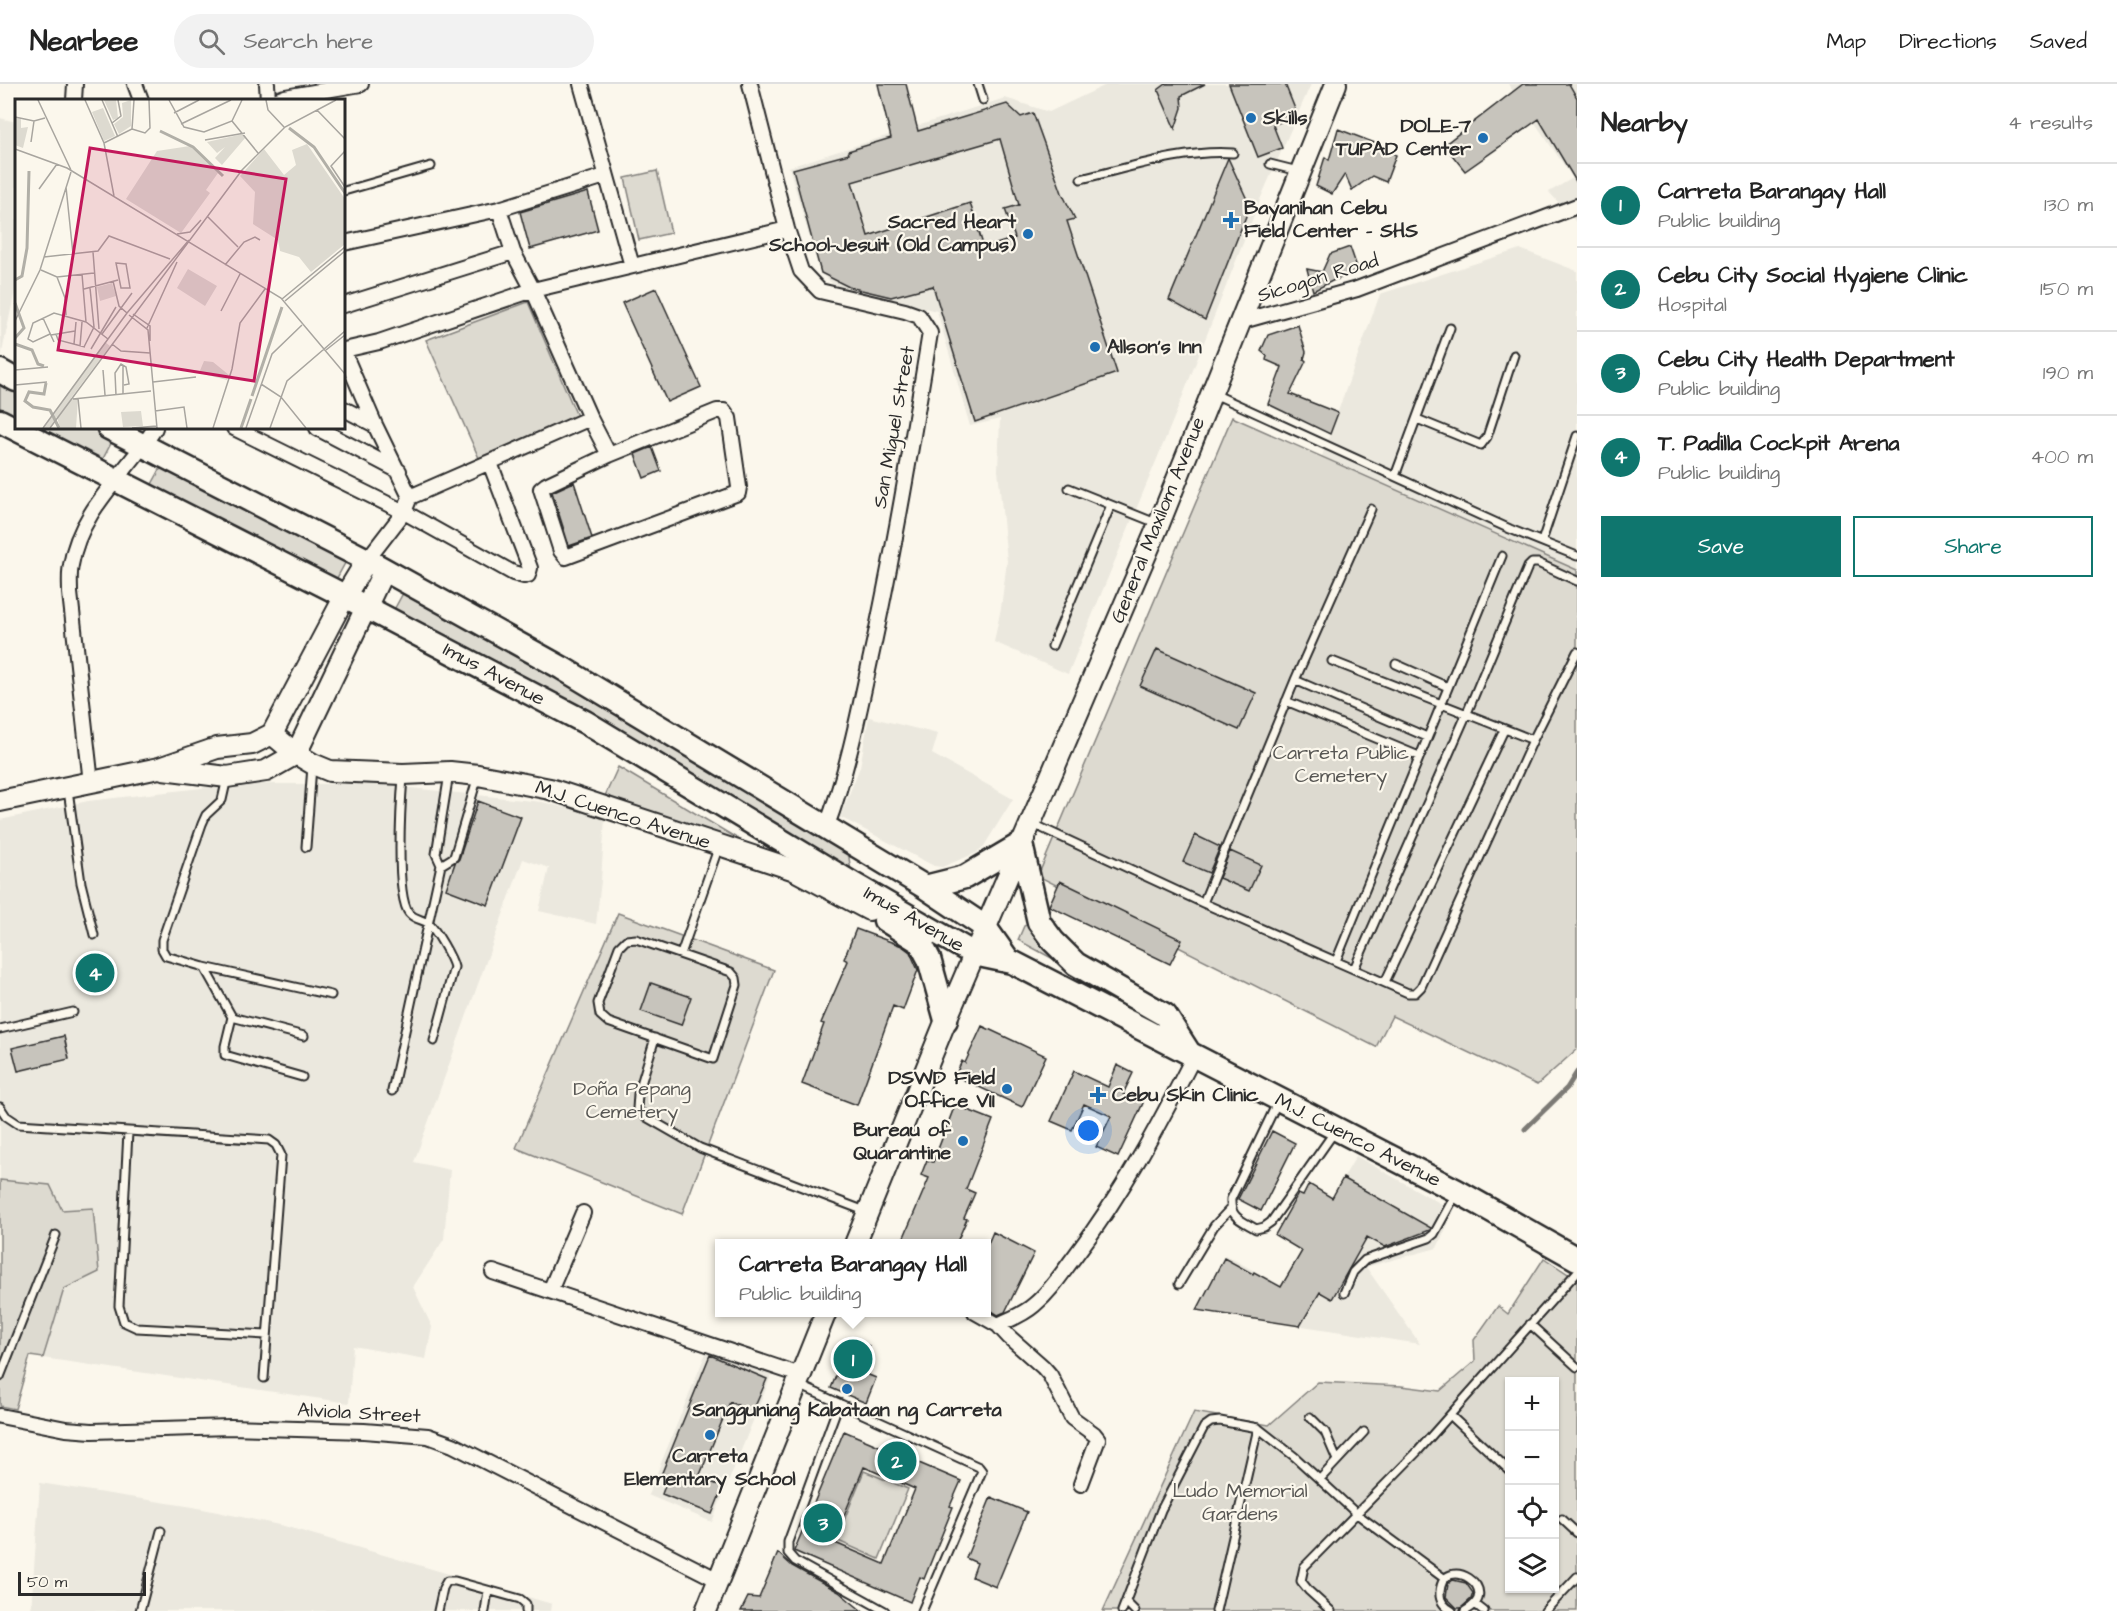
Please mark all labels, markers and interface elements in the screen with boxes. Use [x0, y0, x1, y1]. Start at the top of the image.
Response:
search box [174, 14, 594, 68]
text: Nearbee [30, 22, 138, 61]
icon: search [195, 25, 228, 58]
text: Search here [243, 26, 373, 57]
text: Map [1826, 27, 1866, 56]
text: Directions [1899, 27, 1997, 56]
text: Saved [2030, 27, 2087, 56]
inset map [15, 99, 345, 429]
place label: Skills [1262, 104, 1308, 132]
text: Nearby [1601, 105, 1688, 141]
text: 4 results [2008, 109, 2093, 137]
marker: Skills [1244, 111, 1258, 125]
place label: DOLE-7 TUPAD Center [1335, 112, 1472, 163]
marker: DOLE-7 TUPAD Center [1476, 131, 1490, 145]
text: Carreta Barangay Hall [1658, 176, 1886, 207]
text: 1 [1619, 191, 1622, 219]
text: 130 m [2044, 191, 2093, 219]
place label: Bayanihan Cebu Field Center - SHS [1244, 194, 1418, 245]
text: Public building [1658, 207, 1780, 235]
place label: Sacred Heart School-Jesuit (Old Campus) [768, 208, 1017, 259]
marker: Bayanihan Cebu Field Center - SHS [1222, 211, 1240, 229]
marker: Sacred Heart School-Jesuit (Old Campus) [1021, 227, 1035, 241]
street label: Sicogon Road [1254, 246, 1382, 311]
text: Cebu City Social Hygiene Clinic [1658, 260, 1968, 291]
text: 2 [1615, 275, 1626, 303]
text: 150 m [2040, 275, 2093, 303]
text: Hospital [1658, 291, 1727, 319]
place label: Allson's Inn [1107, 333, 1202, 361]
marker: Allson's Inn [1088, 340, 1102, 354]
street label: San Miguel Street [866, 343, 923, 511]
text: Cebu City Health Department [1658, 344, 1955, 375]
text: 3 [1615, 359, 1626, 387]
text: 190 m [2043, 359, 2093, 387]
text: Public building [1658, 375, 1780, 403]
street label: General Maxilom Avenue [1104, 413, 1212, 627]
text: T. Padilla Cockpit Arena [1658, 428, 1899, 459]
text: 4 [1614, 443, 1627, 471]
text: 400 m [2031, 443, 2093, 471]
text: Public building [1658, 459, 1780, 487]
button: Save [1601, 516, 1841, 577]
button: Share [1853, 516, 2093, 577]
street label: Imus Avenue [438, 635, 550, 713]
park label: Carreta Public Cemetery [1273, 739, 1410, 791]
street label: M.J. Cuenco Avenue [532, 773, 714, 857]
street label: Imus Avenue [859, 879, 970, 959]
pin: 4 [76, 950, 115, 996]
place label: DSWD Field Office VII [888, 1064, 996, 1115]
park label: Doña Pepang Cemetery [573, 1075, 691, 1127]
place label: Cebu Skin Clinic [1112, 1081, 1259, 1109]
marker: DSWD Field Office VII [1000, 1082, 1014, 1096]
marker: Cebu Skin Clinic [1089, 1086, 1107, 1104]
street label: M.J. Cuenco Avenue [1270, 1086, 1446, 1194]
place label: Bureau of Quarantine [853, 1116, 952, 1167]
your location [1074, 1116, 1103, 1145]
marker: Bureau of Quarantine [956, 1134, 970, 1148]
popup [715, 1239, 991, 1317]
text: Carreta Barangay Hall [739, 1249, 967, 1280]
text: Public building [739, 1280, 861, 1308]
pin: 1 [834, 1336, 872, 1382]
map controls [1505, 1377, 1559, 1593]
button: + [1505, 1377, 1559, 1431]
marker: Sangguniang Kabataan ng Carreta [840, 1382, 854, 1396]
street label: Alviola Street [297, 1396, 421, 1430]
place label: Sangguniang Kabataan ng Carreta [691, 1396, 1002, 1425]
marker: Carreta Elementary School [703, 1428, 717, 1442]
button: − [1505, 1431, 1559, 1485]
pin: 2 [878, 1438, 916, 1484]
place label: Carreta Elementary School [624, 1442, 796, 1494]
park label: Ludo Memorial Gardens [1172, 1477, 1308, 1528]
button: locate [1505, 1485, 1559, 1539]
pin: 3 [804, 1500, 842, 1546]
button: layers [1505, 1539, 1559, 1593]
scale bar [18, 1569, 146, 1596]
text: 50 m [27, 1571, 67, 1593]

